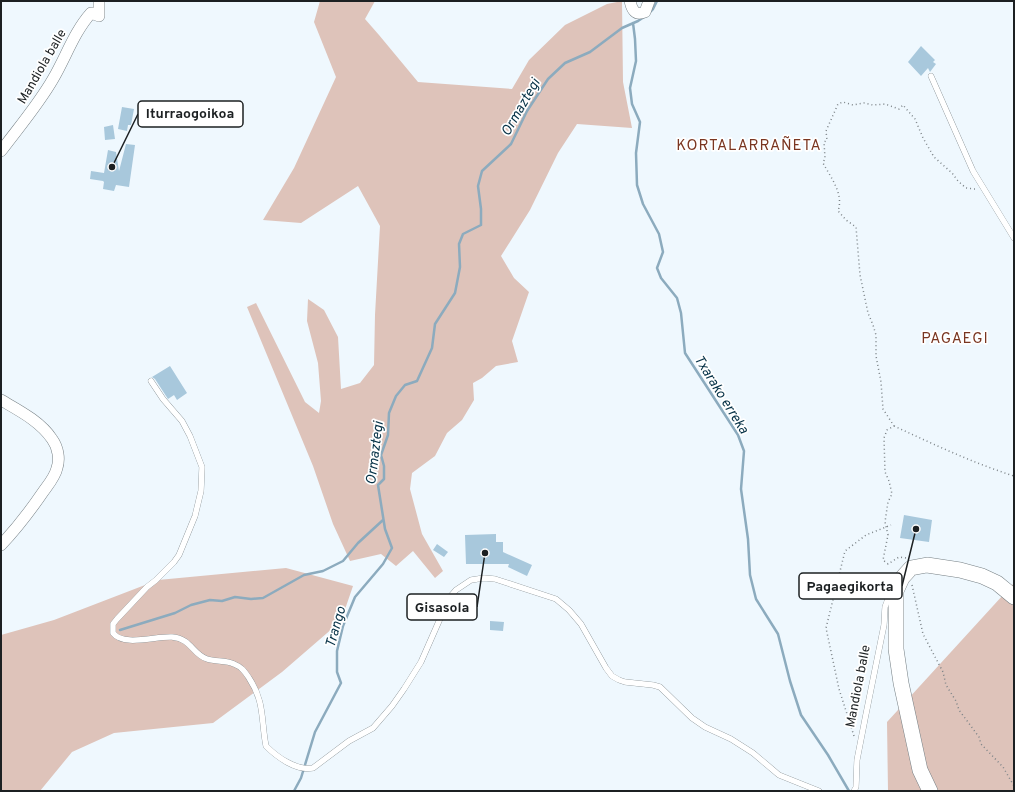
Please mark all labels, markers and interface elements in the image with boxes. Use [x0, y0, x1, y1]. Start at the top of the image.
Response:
street label: Mandiola balle [15, 27, 71, 107]
water label: Ormaztegi [498, 75, 545, 140]
callout: Iturraogoikoa [138, 101, 243, 127]
text: Iturraogoikoa [146, 106, 234, 123]
district label: KORTALARRAÑETA [676, 136, 822, 156]
district label: PAGAEGI [921, 330, 989, 349]
water label: Txarako erreka [690, 352, 752, 438]
water label: Ormaztegi [363, 419, 388, 486]
callout: Pagaegikorta [799, 573, 902, 599]
text: Pagaegikorta [807, 579, 893, 596]
callout: Gisasola [407, 594, 477, 620]
text: Gisasola [415, 600, 469, 617]
water label: Trango [322, 604, 351, 650]
street label: Mandiola balle [843, 644, 875, 729]

